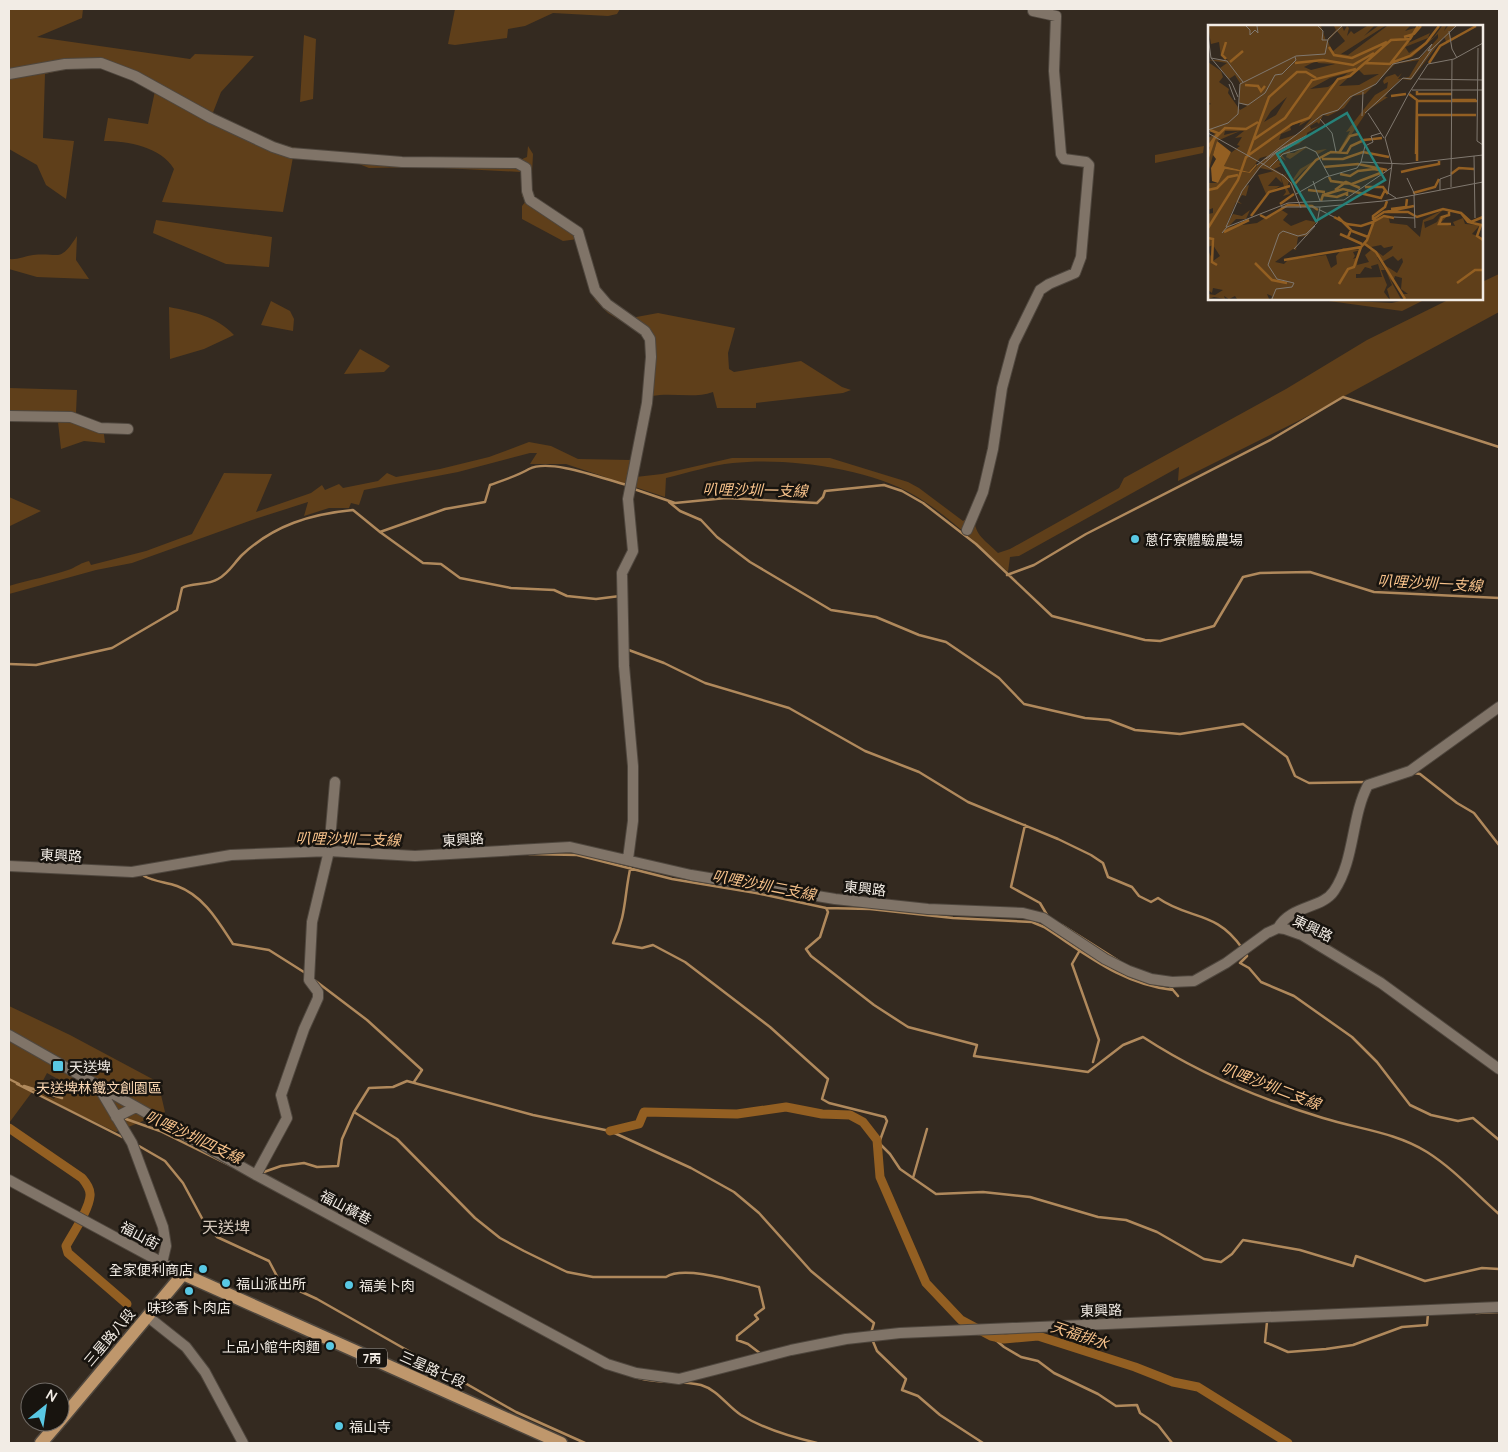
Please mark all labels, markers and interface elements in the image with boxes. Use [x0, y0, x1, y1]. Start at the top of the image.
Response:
inset map [1208, 25, 1483, 300]
water label: 叭哩沙圳一支線 [702, 479, 810, 501]
place label: 蔥仔寮體驗農場 [1145, 530, 1243, 549]
marker: 蔥仔寮體驗農場 [1129, 533, 1141, 545]
water label: 叭哩沙圳一支線 [1377, 570, 1485, 596]
water label: 叭哩沙圳二支線 [295, 828, 403, 850]
street label: 東興路 [441, 828, 485, 850]
street label: 東興路 [40, 844, 82, 866]
water label: 叭哩沙圳二支線 [710, 865, 819, 906]
street label: 東興路 [843, 876, 887, 900]
street label: 東興路 [1290, 910, 1336, 946]
place label: 天送埤 [69, 1057, 111, 1076]
water label: 叭哩沙圳二支線 [1218, 1057, 1326, 1115]
marker: 天送埤 [51, 1059, 65, 1073]
park label: 天送埤林鐵文創園區 [36, 1078, 162, 1097]
water label: 叭哩沙圳四支線 [142, 1105, 248, 1170]
street label: 福山橫巷 [317, 1185, 375, 1229]
district label: 天送埤 [202, 1216, 250, 1238]
street label: 福山街 [117, 1217, 163, 1253]
place label: 全家便利商店 [109, 1260, 193, 1279]
marker: 全家便利商店 [197, 1263, 209, 1275]
place label: 福山派出所 [236, 1274, 306, 1293]
place label: 福美卜肉 [359, 1276, 415, 1295]
marker: 福山派出所 [220, 1277, 232, 1289]
marker: 福美卜肉 [343, 1279, 355, 1291]
marker: 味珍香卜肉店 [183, 1285, 195, 1297]
place label: 味珍香卜肉店 [147, 1298, 231, 1317]
street label: 東興路 [1080, 1300, 1122, 1320]
street label: 三星路八段 [79, 1304, 139, 1370]
water label: 天福排水 [1048, 1316, 1113, 1355]
place label: 上品小館牛肉麵 [222, 1337, 320, 1356]
marker: 上品小館牛肉麵 [324, 1340, 336, 1352]
street label: 三星路七段 [397, 1346, 469, 1392]
road number: 7丙 [357, 1349, 387, 1368]
north arrow [20, 1382, 70, 1432]
text: N [43, 1385, 61, 1406]
place label: 福山寺 [349, 1417, 391, 1436]
marker: 福山寺 [333, 1420, 345, 1432]

